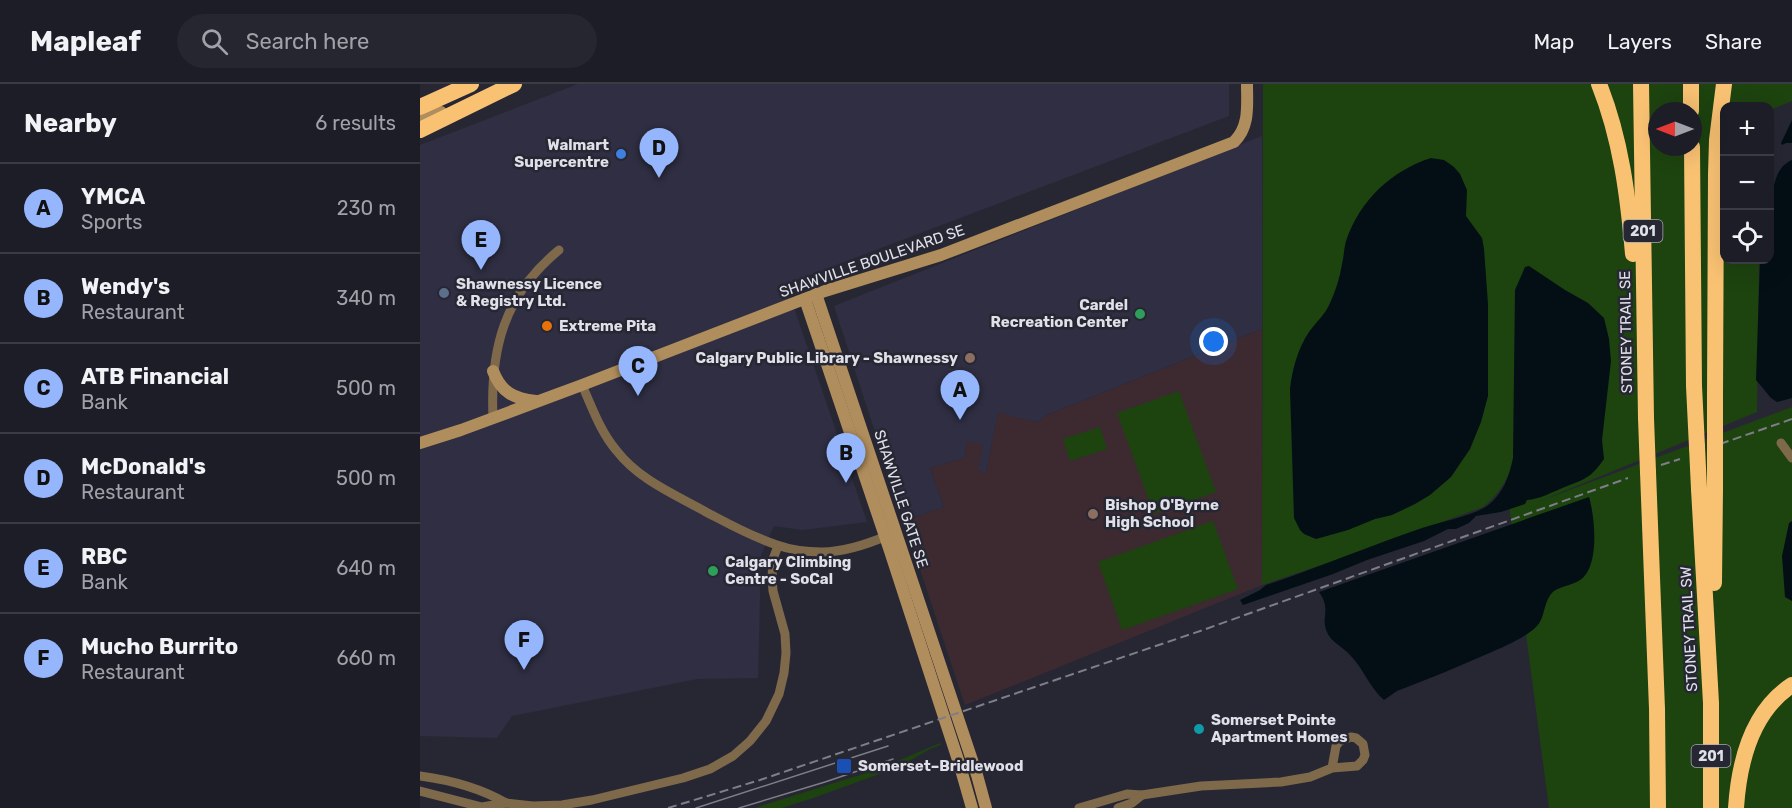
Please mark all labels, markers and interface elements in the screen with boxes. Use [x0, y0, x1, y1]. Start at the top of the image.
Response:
search box [177, 14, 597, 68]
text: Mapleaf [30, 25, 141, 58]
icon: search [198, 25, 231, 58]
text: Search here [246, 28, 369, 55]
text: Map [1533, 29, 1574, 54]
text: Layers [1607, 29, 1672, 54]
text: Share [1705, 29, 1762, 54]
north arrow [1648, 102, 1702, 156]
map controls [1720, 102, 1774, 264]
button: + [1720, 102, 1774, 156]
text: Nearby [24, 108, 117, 139]
text: 6 results [315, 111, 396, 135]
pin: D [640, 128, 678, 178]
place label: Walmart Supercentre [514, 136, 609, 171]
marker: Walmart Supercentre [614, 147, 628, 161]
button: − [1720, 156, 1774, 210]
text: YMCA [81, 183, 145, 210]
text: A [36, 196, 51, 220]
text: 230 m [337, 196, 396, 220]
text: Sports [81, 210, 142, 234]
button: locate [1720, 210, 1774, 264]
pin: E [462, 220, 500, 270]
road number: 201 [1624, 220, 1662, 242]
street label: SHAWVILLE BOULEVARD SE [777, 221, 967, 301]
street label: STONEY TRAIL SE [1616, 270, 1636, 394]
text: Wendy's [81, 273, 170, 300]
place label: Shawnessy Licence & Registry Ltd. [456, 275, 602, 310]
text: B [36, 286, 51, 310]
text: 340 m [336, 286, 396, 310]
marker: Shawnessy Licence & Registry Ltd. [437, 286, 451, 300]
place label: Cardel Recreation Center [991, 296, 1128, 331]
text: Restaurant [81, 300, 185, 324]
marker: Cardel Recreation Center [1133, 307, 1147, 321]
place label: Extreme Pita [559, 317, 656, 335]
marker: Extreme Pita [540, 319, 554, 333]
your location [1199, 327, 1228, 356]
pin: C [618, 346, 658, 396]
place label: Calgary Public Library - Shawnessy [696, 349, 958, 367]
marker: Calgary Public Library - Shawnessy [963, 351, 977, 365]
text: ATB Financial [81, 363, 229, 390]
pin: A [940, 370, 980, 420]
text: C [36, 376, 51, 400]
text: 500 m [336, 376, 396, 400]
text: Bank [81, 390, 128, 414]
street label: SHAWVILLE GATE SE [870, 428, 932, 570]
pin: B [826, 434, 866, 483]
text: McDonald's [81, 453, 206, 480]
text: D [36, 466, 51, 490]
text: 500 m [336, 466, 396, 490]
text: Restaurant [81, 480, 185, 504]
place label: Bishop O'Byrne High School [1105, 496, 1219, 531]
marker: Bishop O'Byrne High School [1086, 507, 1100, 521]
text: RBC [81, 543, 127, 570]
place label: Calgary Climbing Centre - SoCal [725, 553, 851, 588]
text: E [37, 556, 50, 580]
text: 640 m [336, 556, 396, 580]
marker: Calgary Climbing Centre - SoCal [706, 564, 720, 578]
street label: STONEY TRAIL SW [1677, 566, 1701, 692]
text: Bank [81, 570, 128, 594]
pin: F [504, 620, 544, 670]
text: Mucho Burrito [81, 633, 238, 660]
text: F [37, 646, 50, 670]
text: 660 m [337, 646, 396, 670]
text: Restaurant [81, 660, 185, 684]
place label: Somerset Pointe Apartment Homes [1211, 711, 1348, 746]
marker: Somerset Pointe Apartment Homes [1192, 722, 1206, 736]
road number: 201 [1692, 745, 1730, 767]
marker: Somerset–Bridlewood [835, 757, 853, 775]
place label: Somerset–Bridlewood [858, 757, 1023, 775]

